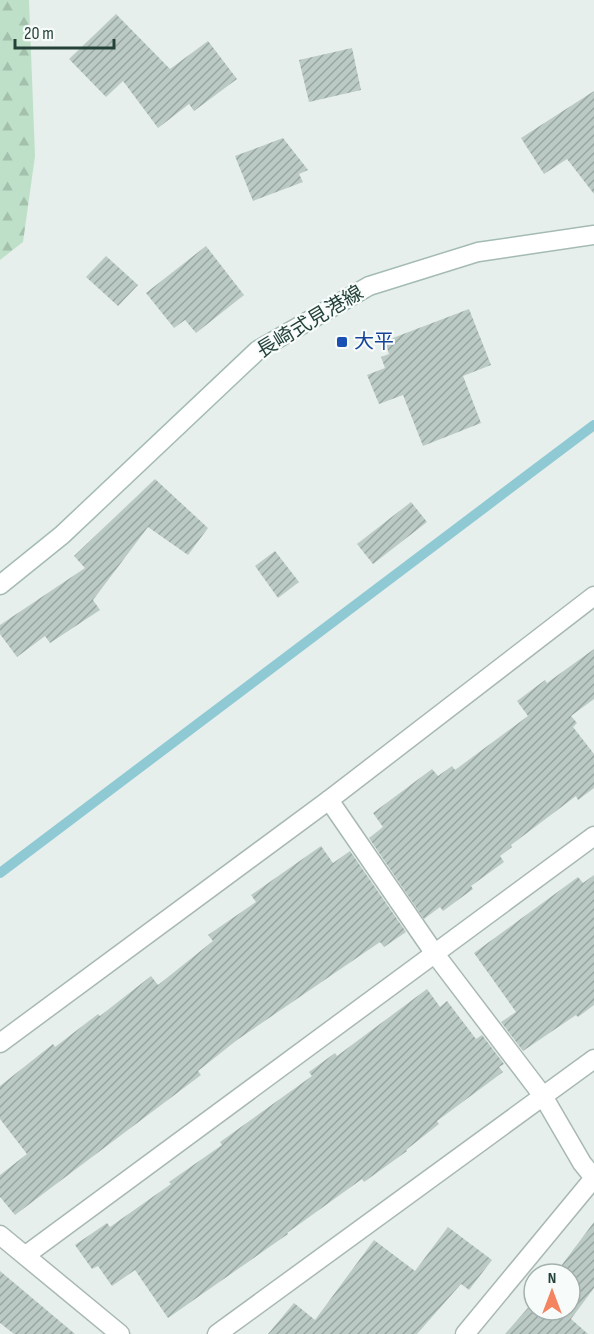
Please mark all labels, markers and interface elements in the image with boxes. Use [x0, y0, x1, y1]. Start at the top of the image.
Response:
scale bar [15, 12, 114, 50]
text: 20 m [24, 23, 54, 44]
street label: 長崎式見港線 [252, 281, 368, 363]
place label: 大平 [354, 330, 394, 354]
marker: 大平 [335, 335, 349, 349]
north arrow [522, 1262, 582, 1322]
text: N [548, 1269, 556, 1288]

